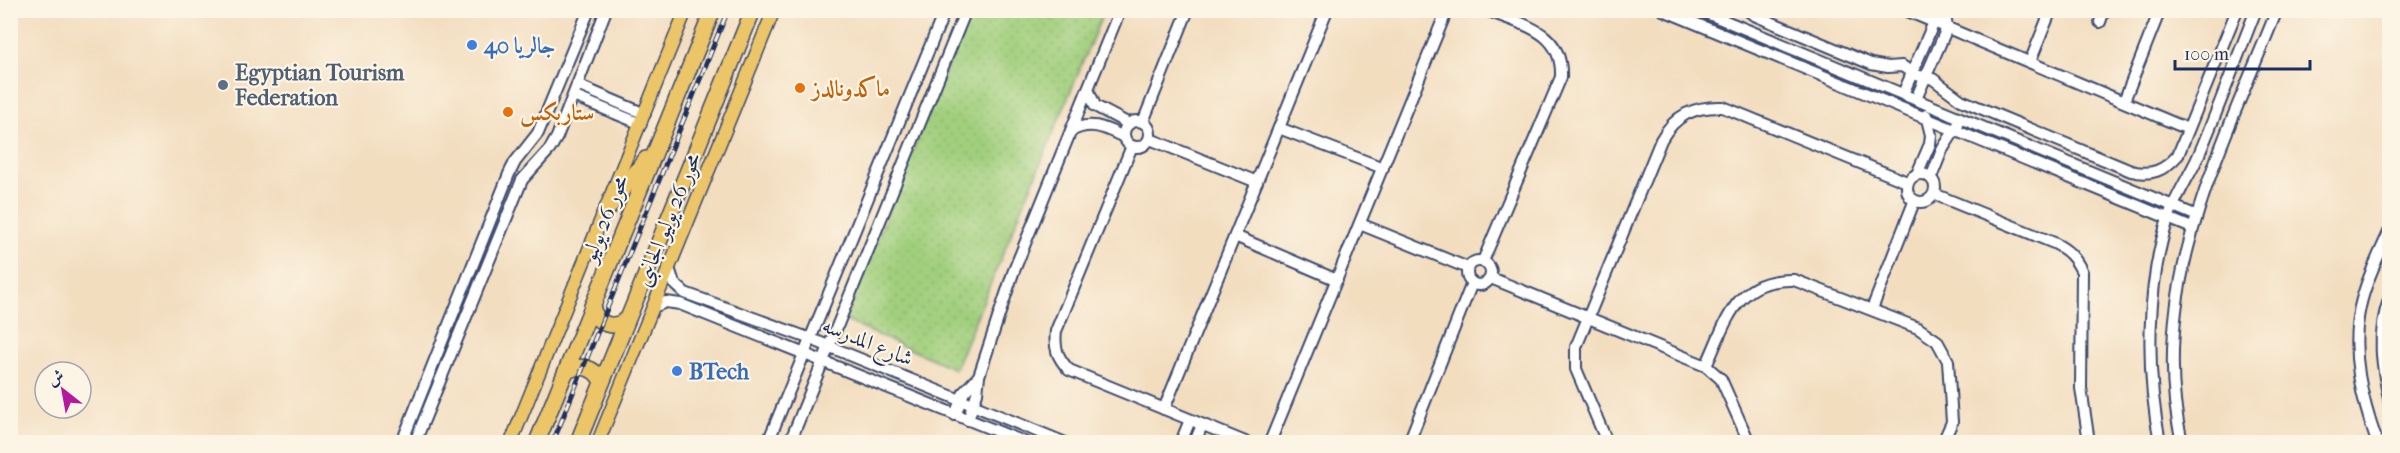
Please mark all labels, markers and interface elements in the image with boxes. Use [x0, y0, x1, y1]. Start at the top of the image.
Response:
place label: جالريا 40 [483, 33, 555, 59]
scale bar [2175, 33, 2310, 71]
marker: جالريا 40 [465, 38, 479, 52]
text: 100 m [2184, 44, 2229, 65]
place label: Egyptian Tourism Federation [234, 60, 405, 111]
place label: ماكدونالدز [809, 75, 890, 102]
marker: Egyptian Tourism Federation [216, 78, 230, 92]
marker: ماكدونالدز [793, 81, 807, 95]
place label: ستاربكس [520, 100, 594, 127]
marker: ستاربكس [501, 105, 515, 119]
street label: محور 26 يوليو الجانبى [629, 148, 710, 291]
street label: محور 26 يوليو [575, 171, 634, 267]
street label: شارع المدرسه [817, 312, 917, 376]
place label: BTech [689, 359, 750, 385]
north arrow [33, 360, 93, 420]
marker: BTech [670, 364, 684, 378]
text: ش [44, 365, 67, 390]

